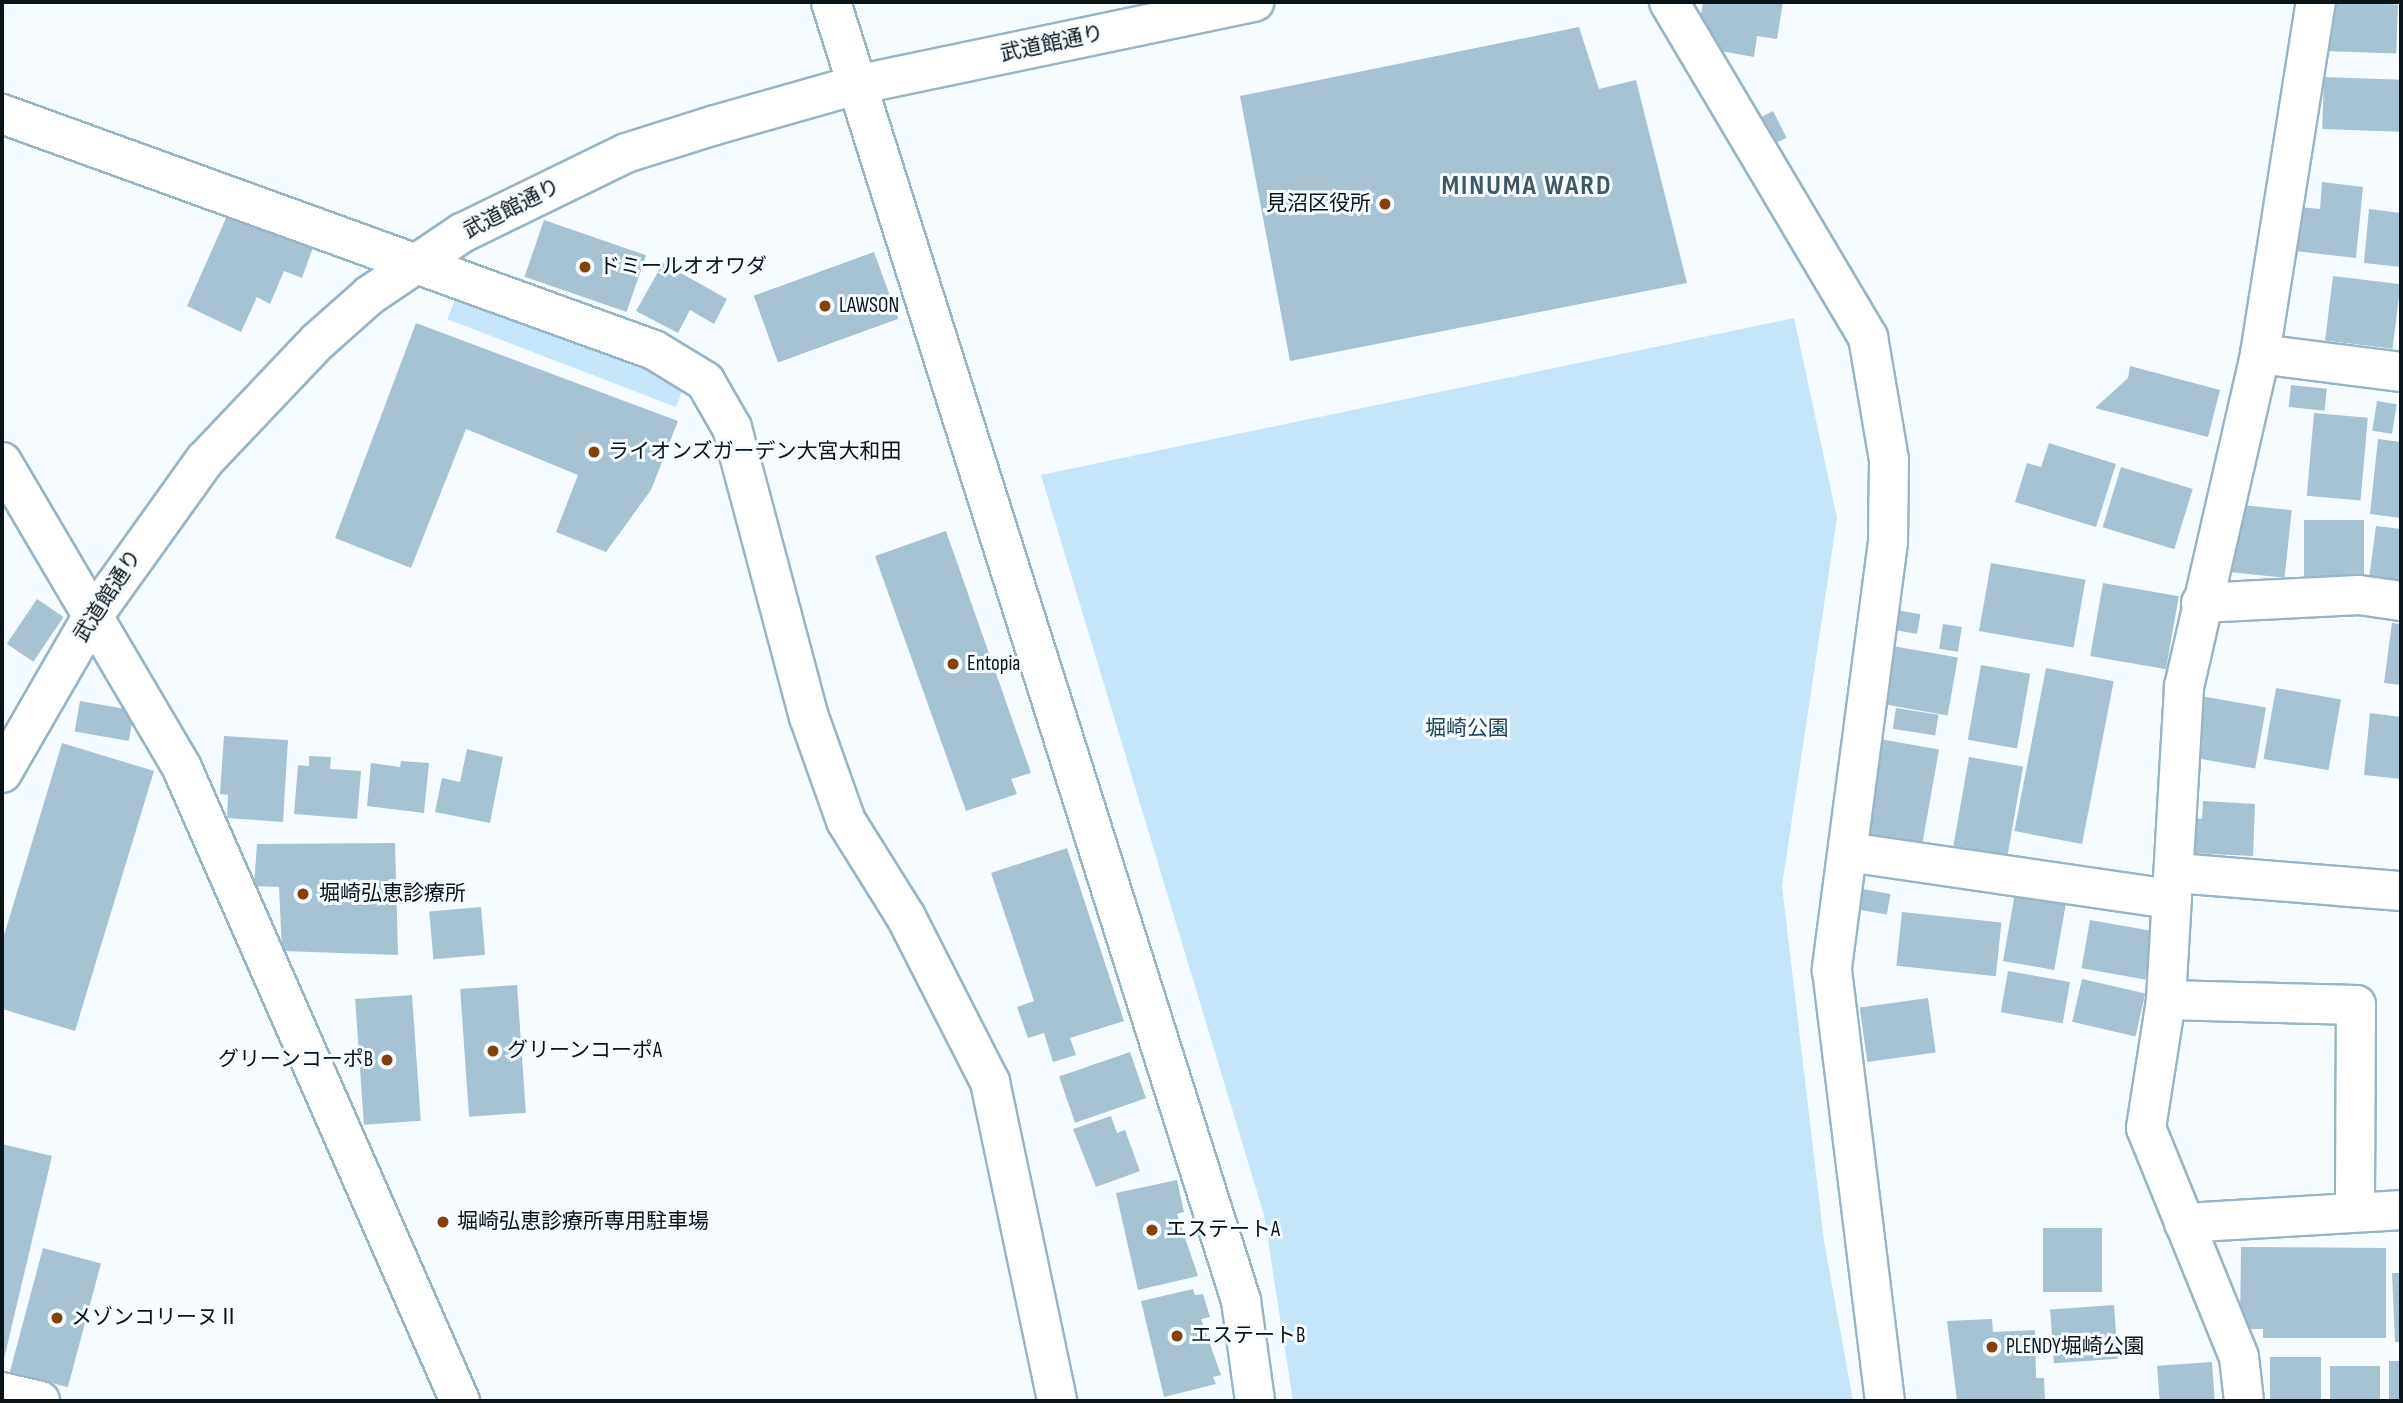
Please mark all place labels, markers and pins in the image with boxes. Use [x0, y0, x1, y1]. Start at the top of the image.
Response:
place label: 見沼区役所 [1266, 191, 1371, 217]
marker: 見沼区役所 [1377, 196, 1393, 212]
place label: ドミールオオワダ [599, 254, 767, 280]
marker: ドミールオオワダ [577, 259, 593, 275]
place label: LAWSON [839, 293, 899, 319]
marker: LAWSON [817, 298, 833, 314]
place label: ライオンズガーデン大宮大和田 [608, 439, 902, 465]
marker: ライオンズガーデン大宮大和田 [586, 444, 602, 460]
place label: Entopia [967, 651, 1020, 677]
marker: Entopia [945, 656, 961, 672]
place label: 堀崎弘恵診療所 [319, 881, 466, 907]
marker: 堀崎弘恵診療所 [293, 884, 313, 904]
place label: グリーンコーポA [507, 1038, 663, 1064]
marker: グリーンコーポA [485, 1043, 501, 1059]
place label: グリーンコーポB [217, 1047, 373, 1073]
marker: グリーンコーポB [379, 1052, 395, 1068]
place label: 堀崎弘恵診療所専用駐車場 [457, 1209, 709, 1235]
marker: 堀崎弘恵診療所専用駐車場 [435, 1214, 451, 1230]
place label: エステートA [1166, 1217, 1280, 1243]
marker: エステートA [1144, 1222, 1160, 1238]
place label: メゾンコリーヌⅡ [71, 1305, 239, 1331]
marker: メゾンコリーヌⅡ [49, 1310, 65, 1326]
place label: エステートB [1191, 1323, 1305, 1349]
marker: エステートB [1169, 1328, 1185, 1344]
place label: PLENDY堀崎公園 [2006, 1334, 2145, 1360]
marker: PLENDY堀崎公園 [1984, 1339, 2000, 1355]

